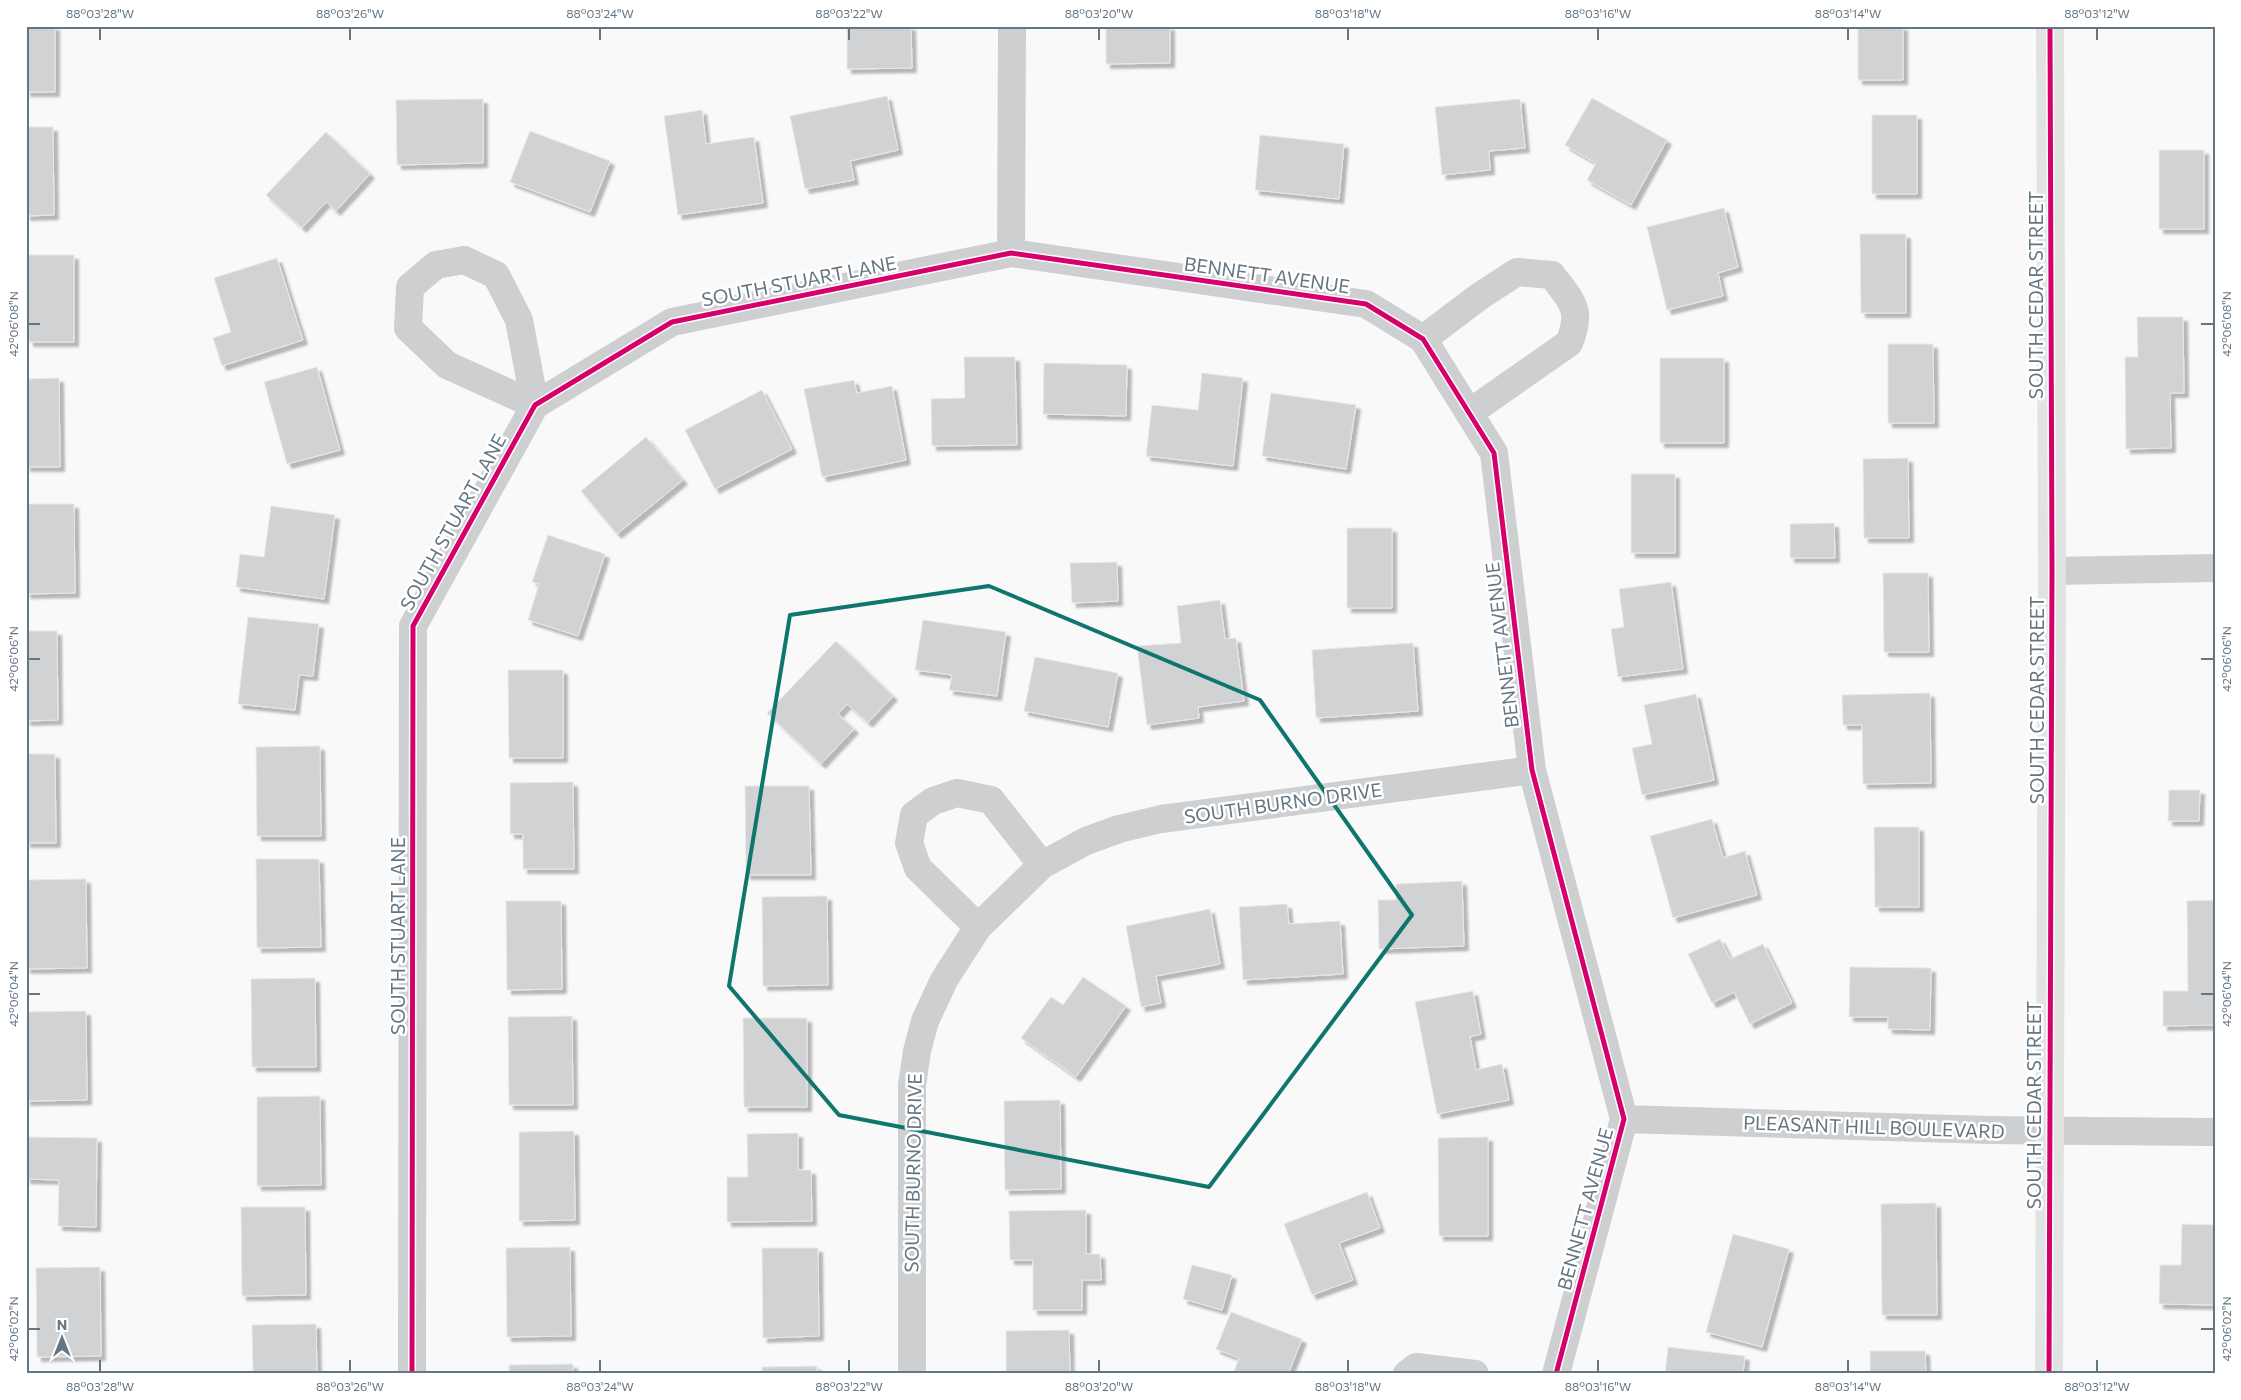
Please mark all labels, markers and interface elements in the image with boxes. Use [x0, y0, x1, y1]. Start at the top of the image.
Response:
text: 88°03'28"W [66, 6, 134, 20]
text: 88°03'26"W [316, 6, 384, 20]
text: 88°03'24"W [566, 6, 634, 20]
text: 88°03'22"W [815, 6, 883, 20]
text: 88°03'20"W [1065, 6, 1133, 20]
text: 88°03'18"W [1315, 6, 1381, 20]
text: 88°03'16"W [1565, 6, 1631, 20]
text: 88°03'14"W [1815, 6, 1881, 20]
text: 88°03'12"W [2064, 6, 2130, 20]
street label: SOUTH CEDAR STREET [2024, 191, 2047, 399]
street label: SOUTH STUART LANE [700, 250, 898, 311]
street label: BENNETT AVENUE [1183, 251, 1351, 298]
text: 42°06'08"N [6, 291, 20, 357]
text: 42°06'08"N [2219, 291, 2233, 357]
street label: SOUTH STUART LANE [395, 430, 511, 614]
street label: BENNETT AVENUE [1480, 561, 1523, 729]
street label: SOUTH CEDAR STREET [2025, 596, 2048, 804]
text: 42°06'06"N [6, 626, 20, 692]
text: 42°06'06"N [2219, 626, 2233, 692]
street label: SOUTH BURNO DRIVE [1183, 777, 1383, 828]
street label: SOUTH STUART LANE [386, 837, 409, 1035]
text: 42°06'04"N [6, 961, 20, 1027]
text: 42°06'04"N [2219, 961, 2233, 1027]
street label: SOUTH CEDAR STREET [2022, 1001, 2045, 1209]
street label: SOUTH BURNO DRIVE [899, 1073, 926, 1273]
street label: PLEASANT HILL BOULEVARD [1743, 1110, 2005, 1143]
street label: BENNETT AVENUE [1552, 1125, 1617, 1293]
text: 42°06'02"N [6, 1297, 20, 1361]
text: 42°06'02"N [2219, 1297, 2233, 1361]
north arrow [38, 1312, 88, 1362]
text: N [57, 1316, 67, 1333]
text: 88°03'28"W [66, 1379, 134, 1393]
text: 88°03'26"W [316, 1379, 384, 1393]
text: 88°03'24"W [566, 1379, 634, 1393]
text: 88°03'22"W [815, 1379, 883, 1393]
text: 88°03'20"W [1065, 1379, 1133, 1393]
text: 88°03'18"W [1315, 1379, 1381, 1393]
text: 88°03'16"W [1565, 1379, 1631, 1393]
text: 88°03'14"W [1815, 1379, 1881, 1393]
text: 88°03'12"W [2064, 1379, 2130, 1393]

